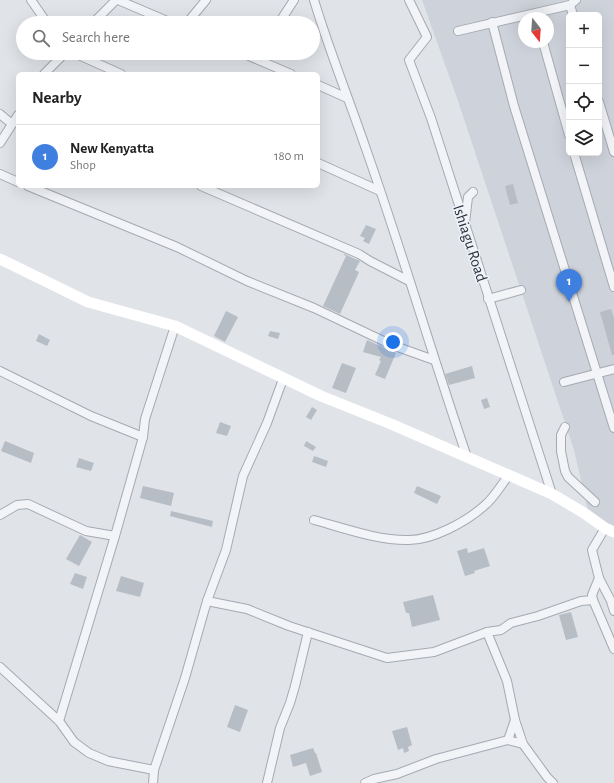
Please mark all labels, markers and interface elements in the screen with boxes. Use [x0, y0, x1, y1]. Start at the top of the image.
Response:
north arrow [518, 12, 554, 48]
map controls [566, 12, 602, 156]
button: + [566, 12, 602, 48]
search box [16, 16, 320, 60]
icon: search [30, 27, 52, 49]
text: Search here [62, 30, 130, 45]
button: − [566, 48, 602, 84]
button: locate [566, 84, 602, 120]
text: Nearby [32, 89, 82, 106]
button: layers [566, 120, 602, 156]
text: New Kenyatta [70, 141, 154, 156]
text: 1 [43, 150, 47, 163]
text: 180 m [274, 150, 304, 163]
text: Shop [70, 159, 96, 172]
street label: Ishiagu Road [450, 203, 490, 284]
pin: 1 [556, 269, 582, 302]
your location [383, 332, 403, 352]

